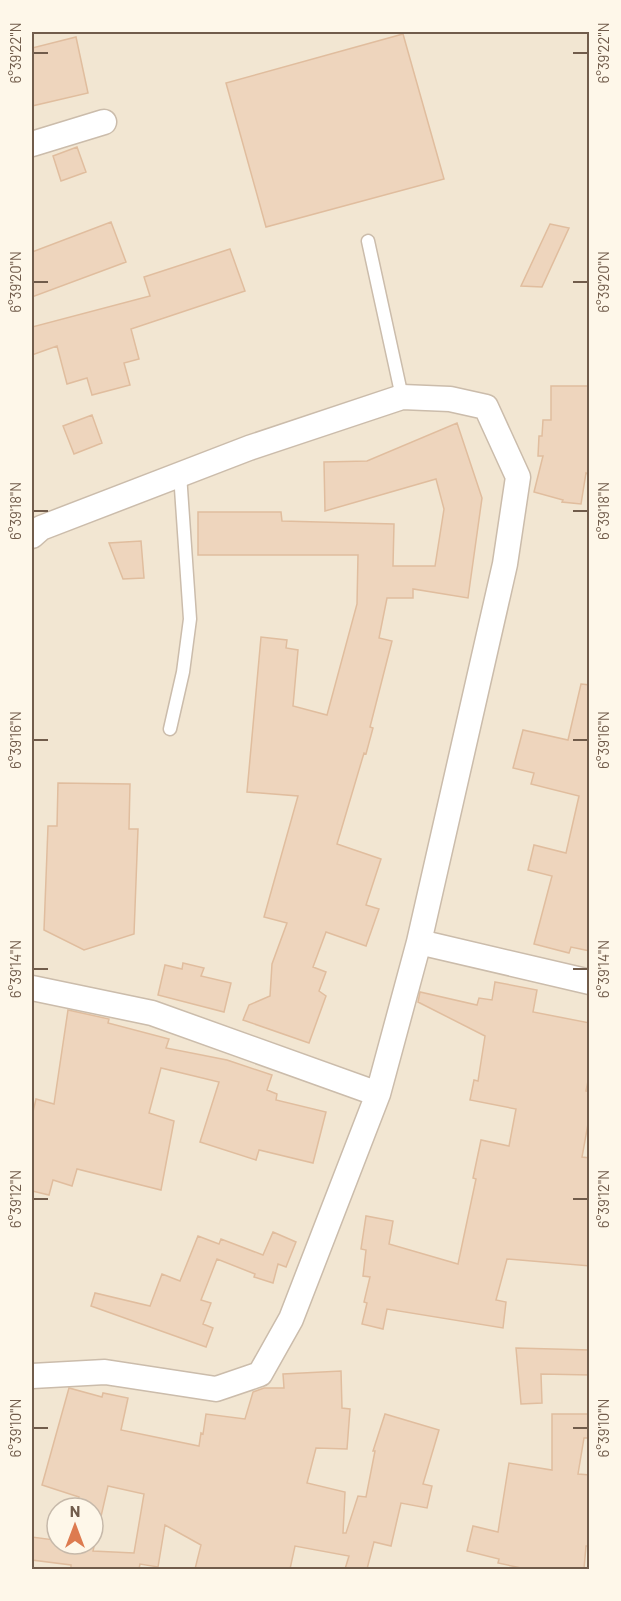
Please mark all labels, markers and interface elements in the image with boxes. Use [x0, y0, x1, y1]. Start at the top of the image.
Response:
text: 6°39'22"N [6, 22, 24, 84]
text: 6°39'22"N [594, 22, 612, 84]
text: 6°39'20"N [6, 251, 24, 313]
text: 6°39'20"N [594, 251, 612, 313]
text: 6°39'18"N [6, 482, 24, 540]
text: 6°39'18"N [594, 482, 612, 540]
text: 6°39'16"N [6, 711, 24, 769]
text: 6°39'16"N [594, 711, 612, 769]
text: 6°39'14"N [6, 940, 24, 998]
text: 6°39'14"N [594, 940, 612, 998]
text: 6°39'12"N [6, 1170, 24, 1228]
text: 6°39'12"N [594, 1170, 612, 1228]
text: 6°39'10"N [6, 1399, 24, 1457]
text: 6°39'10"N [594, 1399, 612, 1457]
north arrow [45, 1496, 105, 1556]
text: N [70, 1501, 80, 1520]

